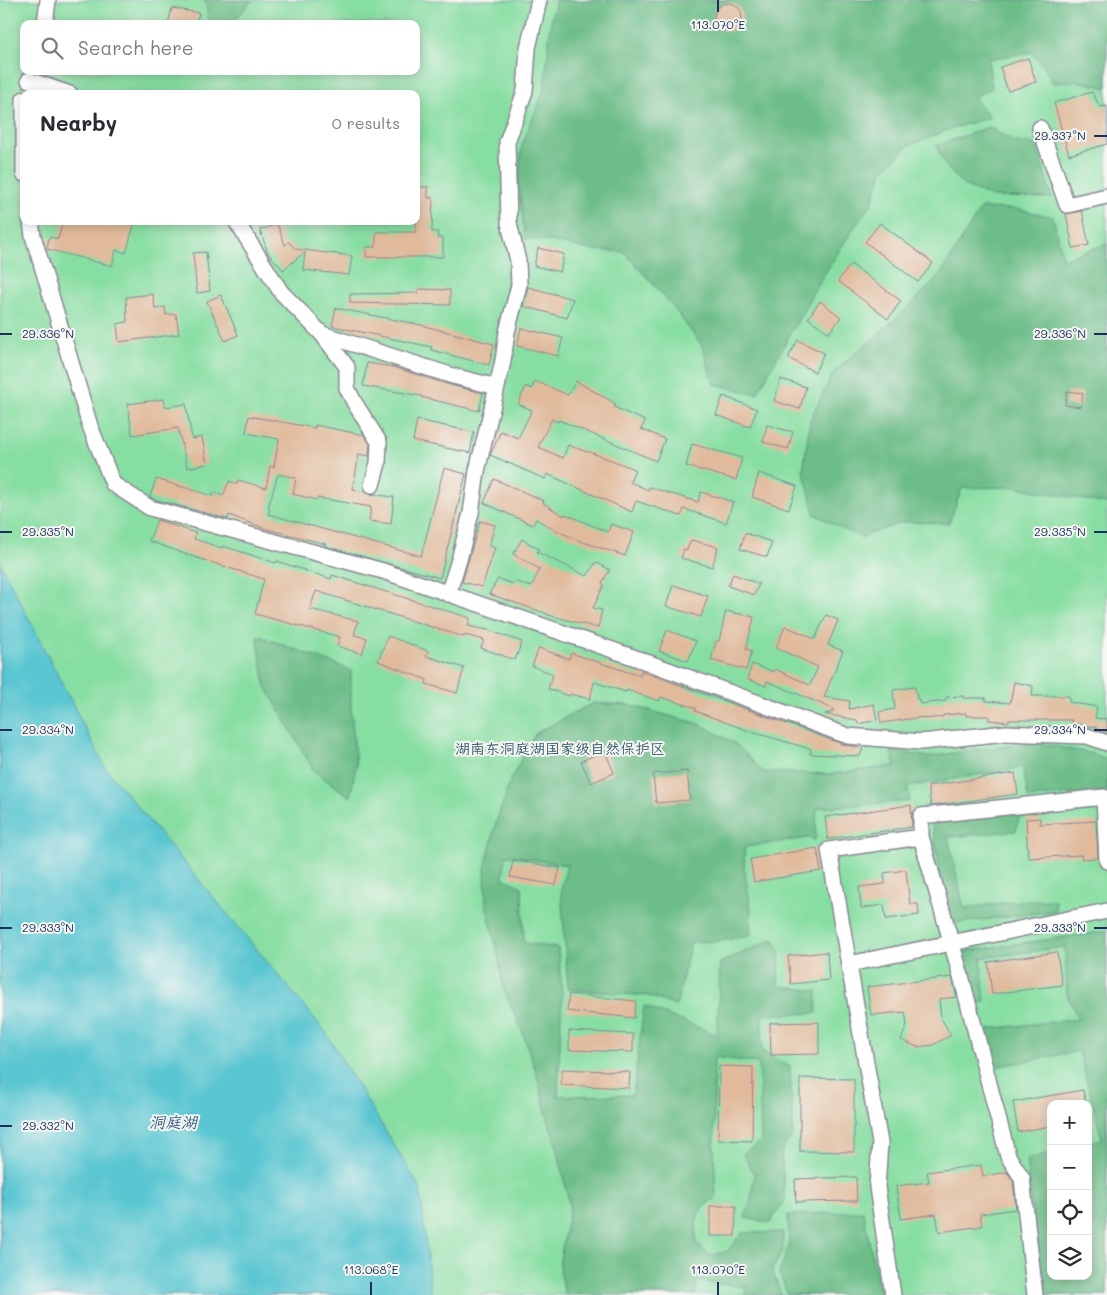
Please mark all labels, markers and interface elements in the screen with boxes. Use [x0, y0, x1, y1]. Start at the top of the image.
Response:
text: 113.070°E [691, 16, 745, 32]
search box [20, 20, 420, 75]
icon: search [38, 34, 66, 62]
text: Search here [78, 35, 194, 60]
text: Nearby [40, 109, 117, 136]
text: 0 results [332, 112, 400, 133]
text: 29.337°N [1034, 127, 1086, 143]
text: 29.336°N [22, 325, 74, 341]
text: 29.336°N [1034, 325, 1086, 341]
text: 29.335°N [22, 523, 74, 539]
text: 29.335°N [1034, 523, 1086, 539]
text: 29.334°N [22, 721, 74, 737]
text: 29.334°N [1034, 721, 1086, 737]
park label: 湖南东洞庭湖国家级自然保护区 [455, 738, 665, 758]
text: 29.333°N [22, 919, 74, 935]
text: 29.333°N [1034, 919, 1086, 935]
map controls [1047, 1100, 1092, 1280]
button: + [1047, 1100, 1092, 1145]
water label: 洞庭湖 [149, 1111, 199, 1132]
text: 29.332°N [22, 1117, 74, 1133]
button: − [1047, 1145, 1092, 1190]
button: locate [1047, 1190, 1092, 1235]
button: layers [1047, 1235, 1092, 1280]
text: 113.068°E [344, 1261, 398, 1277]
text: 113.070°E [691, 1261, 745, 1277]

